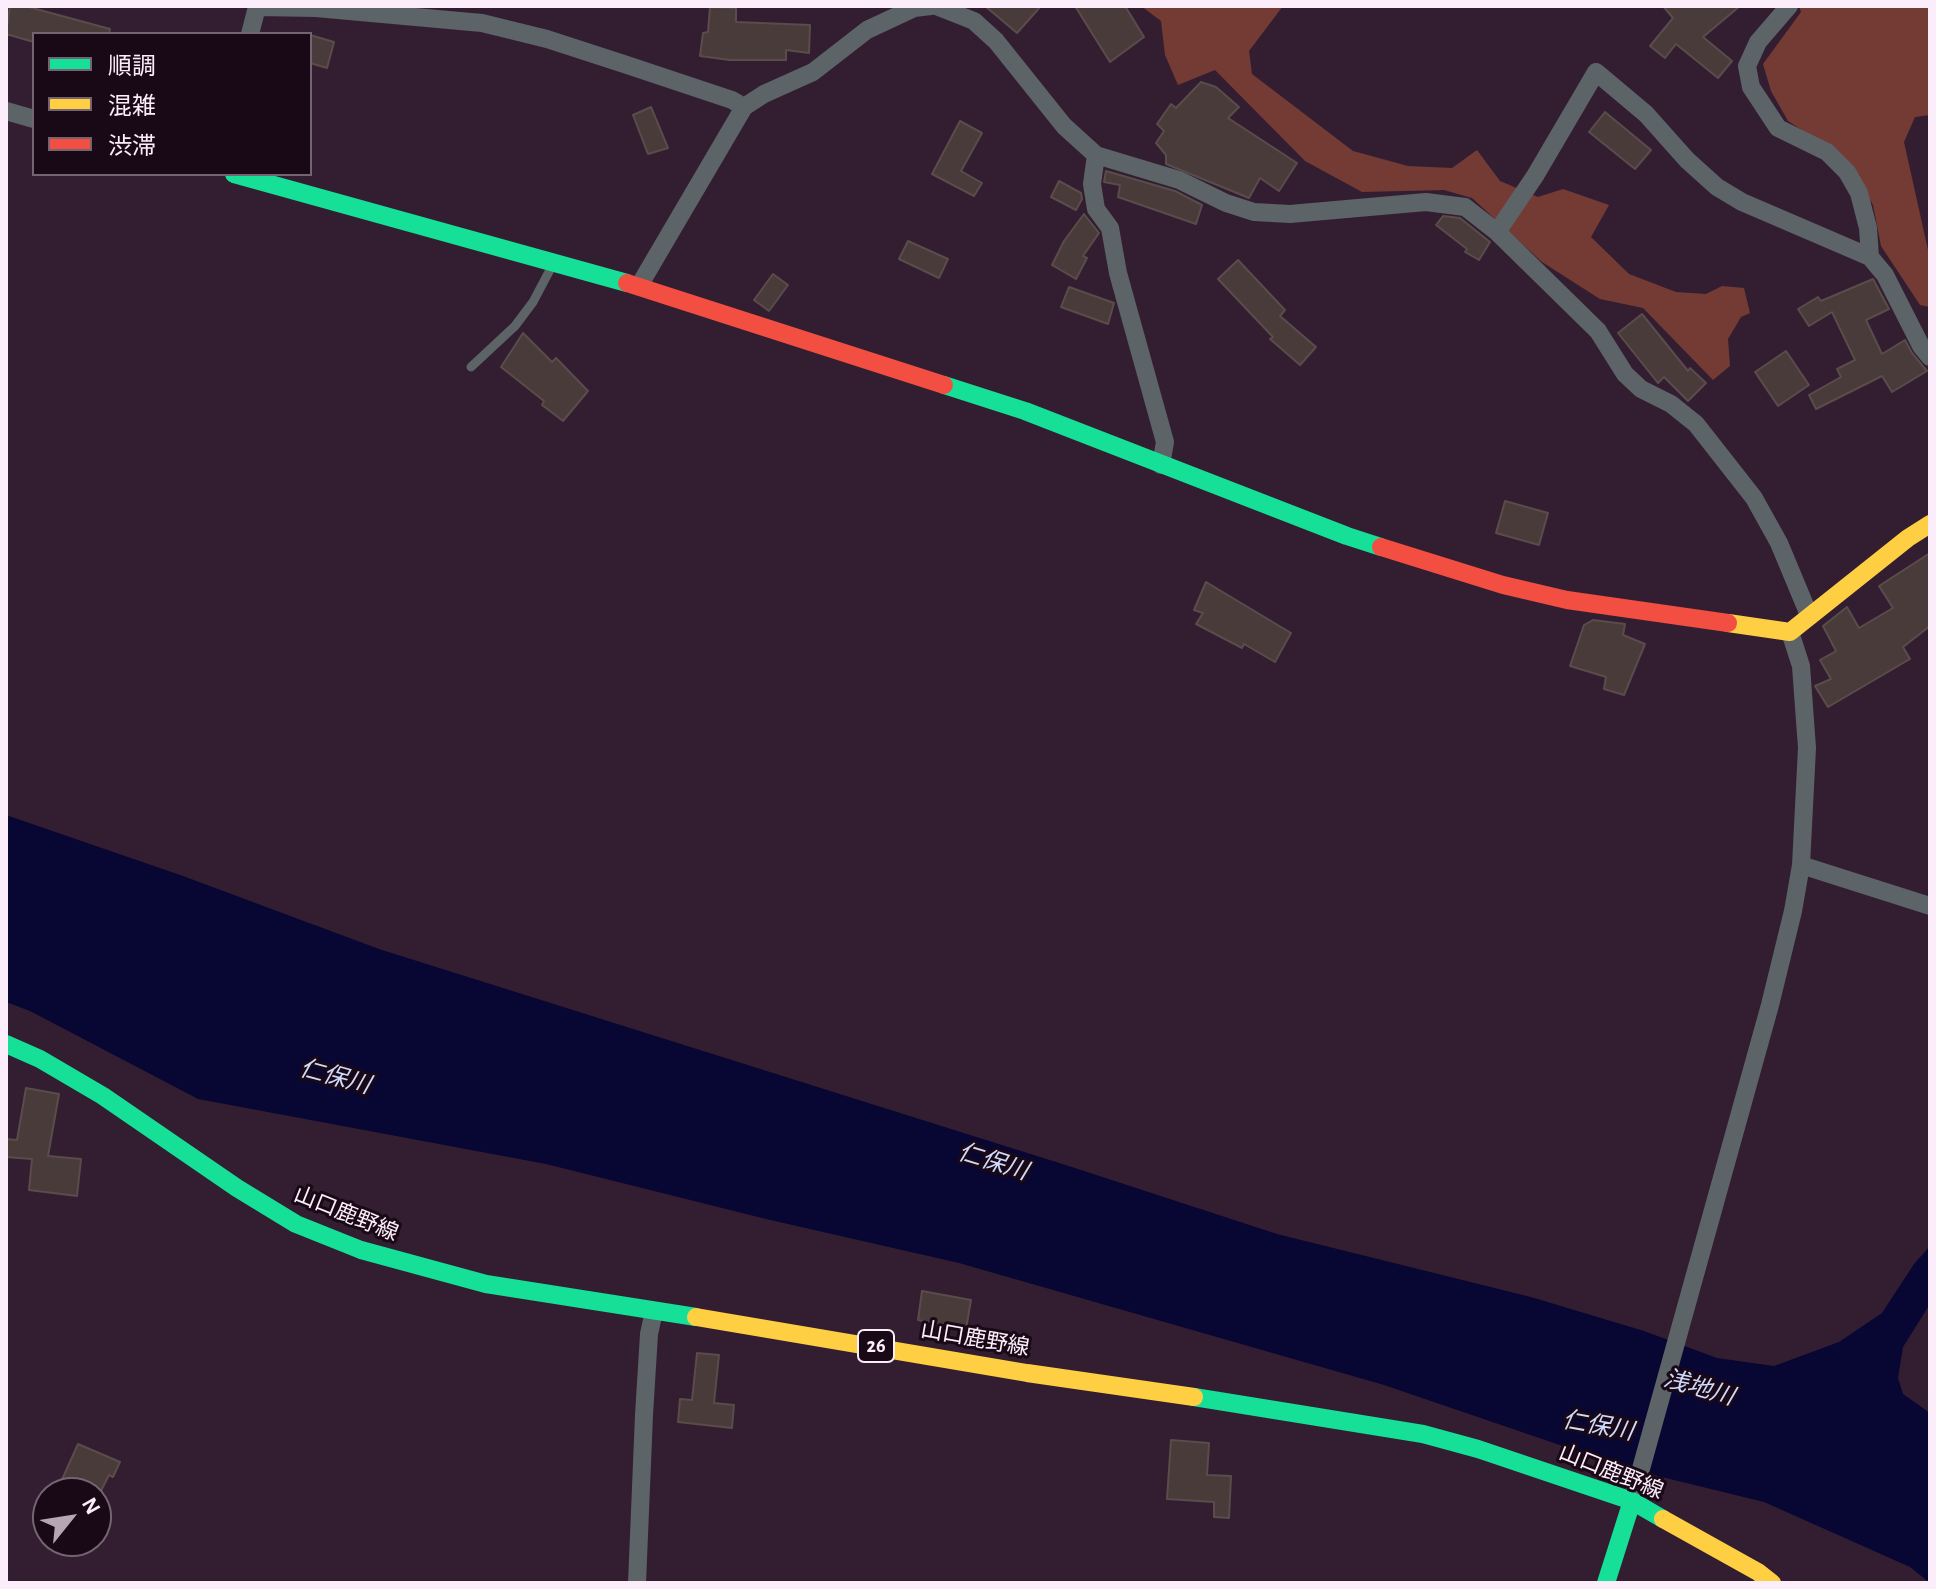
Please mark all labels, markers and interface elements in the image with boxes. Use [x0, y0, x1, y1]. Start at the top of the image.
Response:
legend [32, 32, 312, 176]
text: 順調 [108, 55, 156, 79]
text: 混雑 [108, 95, 156, 119]
text: 渋滞 [108, 135, 156, 159]
water label: 仁保川 [296, 1054, 374, 1100]
water label: 仁保川 [954, 1138, 1032, 1186]
street label: 山口鹿野線 [290, 1181, 402, 1247]
street label: 山口鹿野線 [919, 1316, 1031, 1362]
road number: 26 [858, 1330, 894, 1362]
water label: 浅地川 [1660, 1364, 1738, 1412]
water label: 仁保川 [1560, 1406, 1636, 1446]
street label: 山口鹿野線 [1555, 1439, 1667, 1505]
north arrow [32, 1477, 112, 1557]
text: N [78, 1494, 104, 1518]

